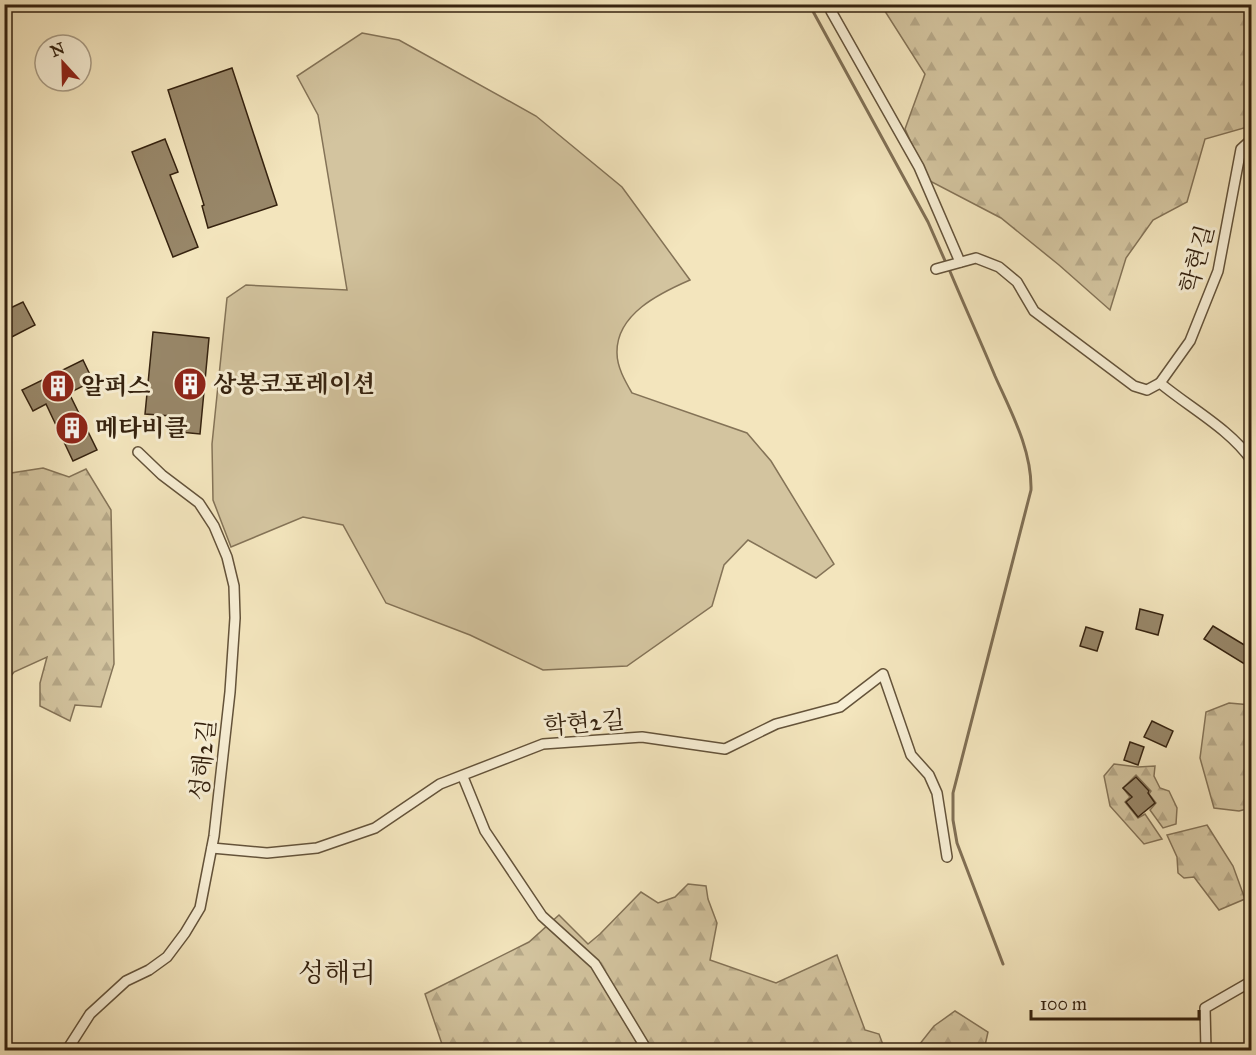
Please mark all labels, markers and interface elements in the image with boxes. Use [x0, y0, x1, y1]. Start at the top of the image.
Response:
north arrow [33, 33, 93, 93]
text: N [48, 38, 68, 61]
street label: 학현길 [1174, 222, 1220, 296]
building icon: 상봉코포레이션 [172, 366, 208, 402]
building icon: 알퍼스 [40, 368, 76, 404]
place label: 상봉코포레이션 [213, 369, 375, 399]
place label: 알퍼스 [81, 371, 151, 401]
building icon: 메타비클 [54, 410, 90, 446]
place label: 메타비클 [95, 413, 188, 443]
street label: 학현2길 [542, 705, 626, 741]
street label: 성해2길 [184, 718, 222, 802]
district label: 성해리 [298, 956, 376, 989]
scale bar [1031, 983, 1199, 1021]
text: 100 m [1040, 993, 1087, 1015]

